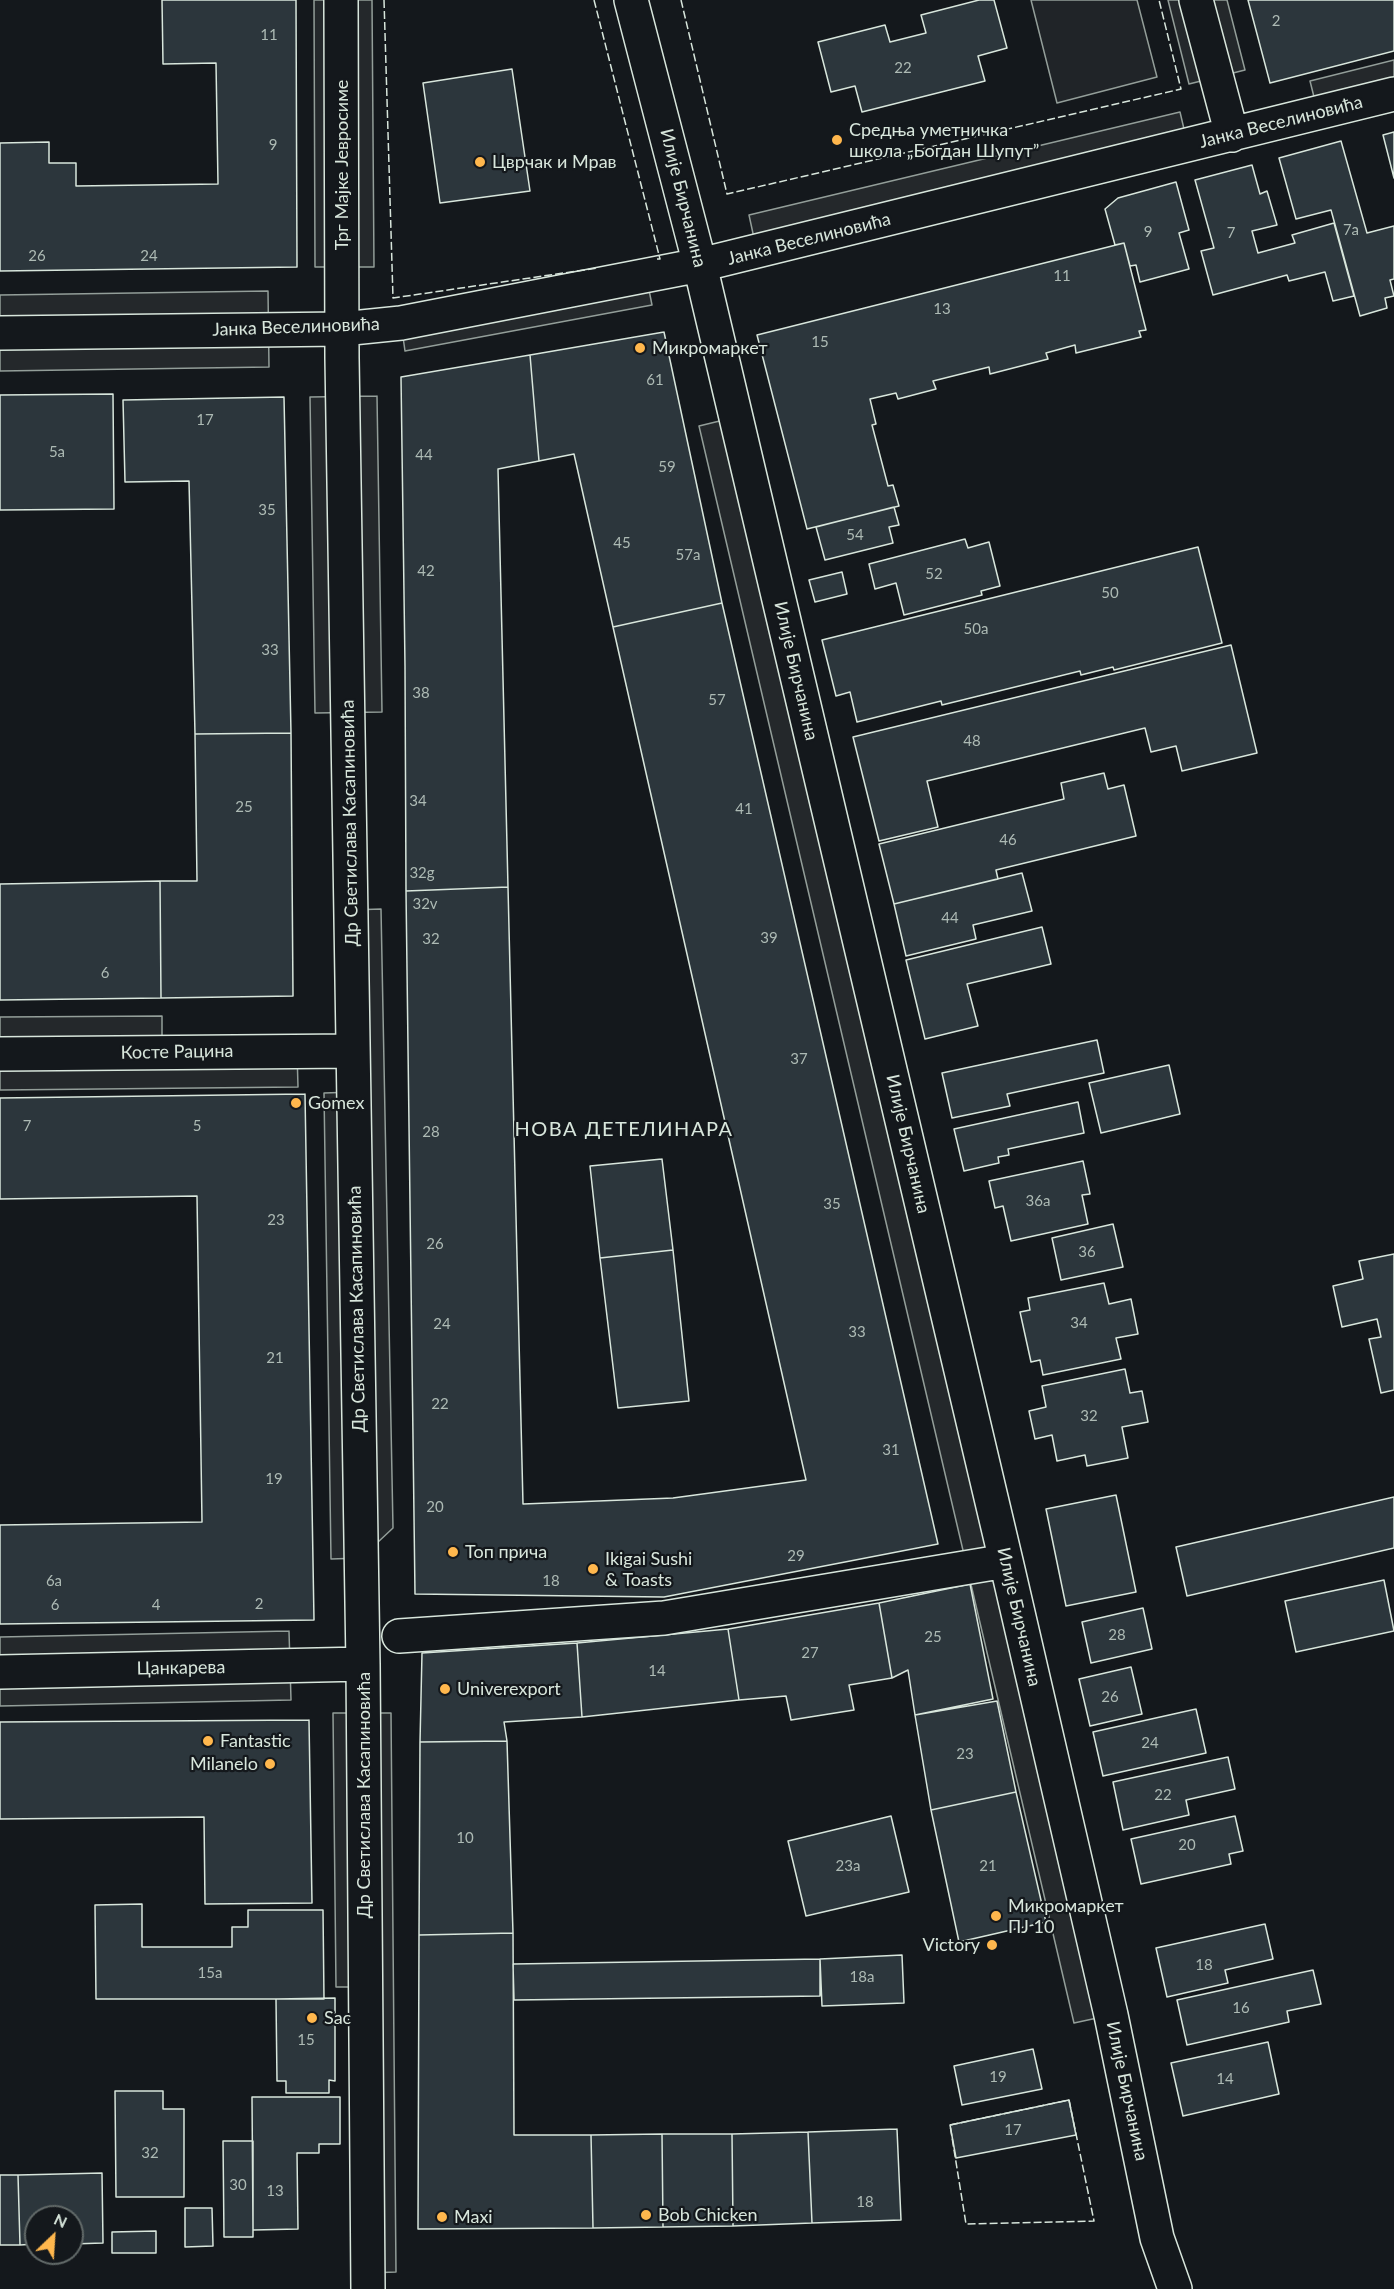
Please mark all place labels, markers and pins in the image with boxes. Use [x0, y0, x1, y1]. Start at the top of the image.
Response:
place label: Средња уметничка школа „Богдан Шупут” [849, 119, 1039, 162]
marker: Средња уметничка школа „Богдан Шупут” [830, 133, 844, 147]
place label: Цврчак и Мрав [492, 151, 617, 173]
marker: Цврчак и Мрав [473, 155, 487, 169]
place label: Микромаркет [652, 337, 768, 359]
marker: Микромаркет [633, 341, 647, 355]
place label: Gomex [308, 1092, 364, 1114]
marker: Gomex [289, 1096, 303, 1110]
place label: Топ прича [465, 1541, 547, 1563]
marker: Топ прича [446, 1545, 460, 1559]
place label: Ikigai Sushi & Toasts [605, 1548, 692, 1590]
marker: Ikigai Sushi & Toasts [586, 1562, 600, 1576]
place label: Univerexport [457, 1678, 561, 1700]
marker: Univerexport [438, 1682, 452, 1696]
place label: Fantastic [220, 1730, 291, 1752]
marker: Fantastic [201, 1734, 215, 1748]
place label: Milanelo [190, 1753, 258, 1775]
marker: Milanelo [263, 1757, 277, 1771]
place label: Микромаркет ПЈ 10 [1008, 1895, 1124, 1938]
marker: Микромаркет ПЈ 10 [989, 1909, 1003, 1923]
place label: Victory [922, 1934, 980, 1956]
marker: Victory [985, 1938, 999, 1952]
place label: Sac [324, 2007, 351, 2029]
marker: Sac [305, 2011, 319, 2025]
place label: Bob Chicken [658, 2204, 758, 2226]
place label: Maxi [454, 2206, 493, 2228]
marker: Bob Chicken [639, 2208, 653, 2222]
marker: Maxi [435, 2210, 449, 2224]

